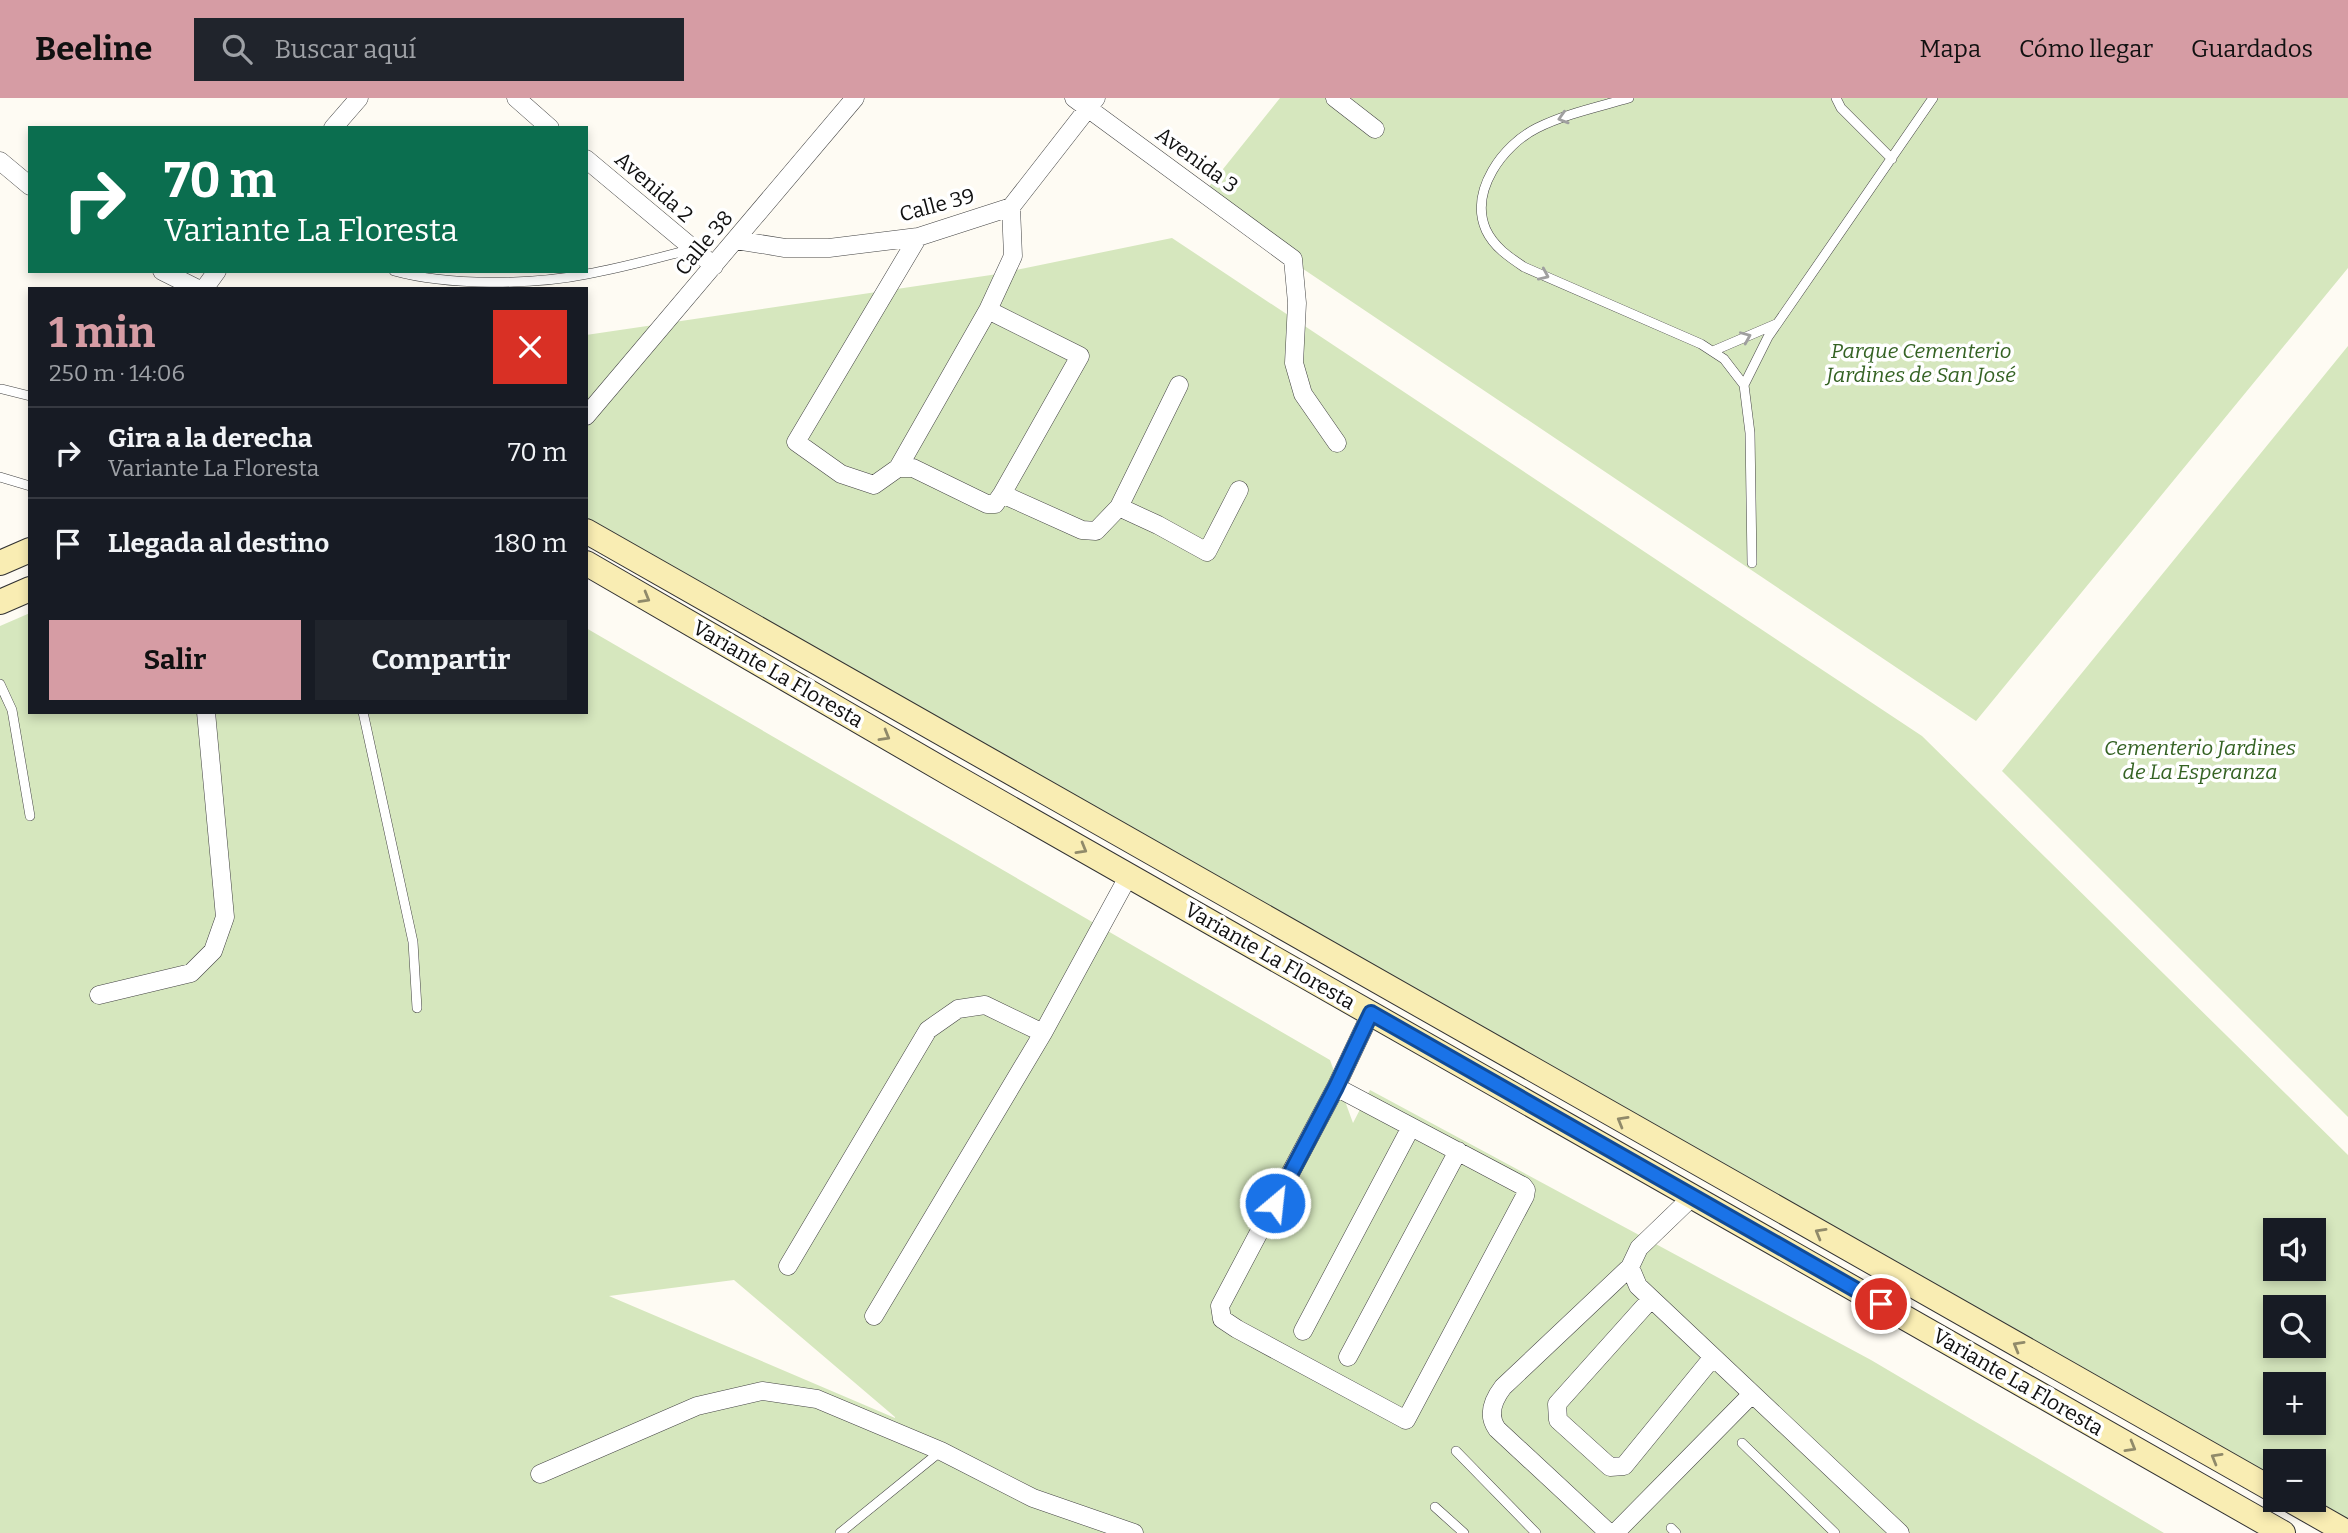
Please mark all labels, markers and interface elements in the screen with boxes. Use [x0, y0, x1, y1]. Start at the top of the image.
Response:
search box [194, 18, 684, 81]
text: Beeline [35, 29, 152, 69]
icon: search [218, 30, 256, 68]
text: Buscar aquí [274, 34, 416, 65]
text: Mapa [1920, 35, 1981, 63]
text: Cómo llegar [2019, 35, 2153, 63]
text: Guardados [2191, 35, 2313, 63]
one-way arrow [1558, 110, 1570, 125]
street label: Avenida 3 [1151, 121, 1243, 199]
street label: Avenida 2 [610, 146, 698, 228]
text: 70 m [164, 151, 276, 210]
icon: right [49, 154, 140, 245]
street label: Calle 39 [897, 183, 977, 227]
street label: Calle 38 [669, 205, 739, 281]
text: Variante La Floresta [164, 211, 458, 249]
one-way arrow [1537, 267, 1549, 281]
text: 1 min [49, 308, 155, 358]
button: close [493, 310, 567, 384]
one-way arrow [1739, 331, 1752, 345]
park label: Parque Cementerio Jardines de San José [1824, 338, 2016, 388]
text: 250 m · 14:06 [49, 359, 185, 387]
text: Gira a la derecha [108, 423, 312, 454]
icon: right [49, 434, 87, 472]
text: 70 m [508, 437, 567, 468]
text: Variante La Floresta [108, 454, 319, 482]
icon: arrive [49, 525, 87, 563]
text: Llegada al destino [108, 528, 329, 559]
text: 180 m [494, 528, 567, 559]
one-way arrow [638, 590, 651, 603]
street label: Variante La Floresta [688, 615, 868, 734]
button: Salir [49, 620, 301, 700]
button: Compartir [315, 620, 567, 700]
one-way arrow [877, 728, 890, 741]
park label: Cementerio Jardines de La Esperanza [2104, 735, 2296, 785]
one-way arrow [1075, 841, 1088, 854]
street label: Variante La Floresta [1180, 897, 1360, 1016]
one-way arrow [1616, 1116, 1629, 1129]
position arrow [1238, 1166, 1312, 1240]
map controls [2263, 1218, 2326, 1512]
button: sound [2263, 1218, 2326, 1281]
one-way arrow [1814, 1229, 1827, 1242]
pin [1851, 1274, 1911, 1334]
icon: arrive [1862, 1285, 1900, 1323]
button: search [2263, 1295, 2326, 1358]
street label: Variante La Floresta [1928, 1323, 2108, 1442]
one-way arrow [2012, 1341, 2025, 1354]
button: + [2263, 1372, 2326, 1435]
one-way arrow [2124, 1439, 2137, 1452]
button: − [2263, 1449, 2326, 1512]
one-way arrow [2210, 1453, 2223, 1466]

